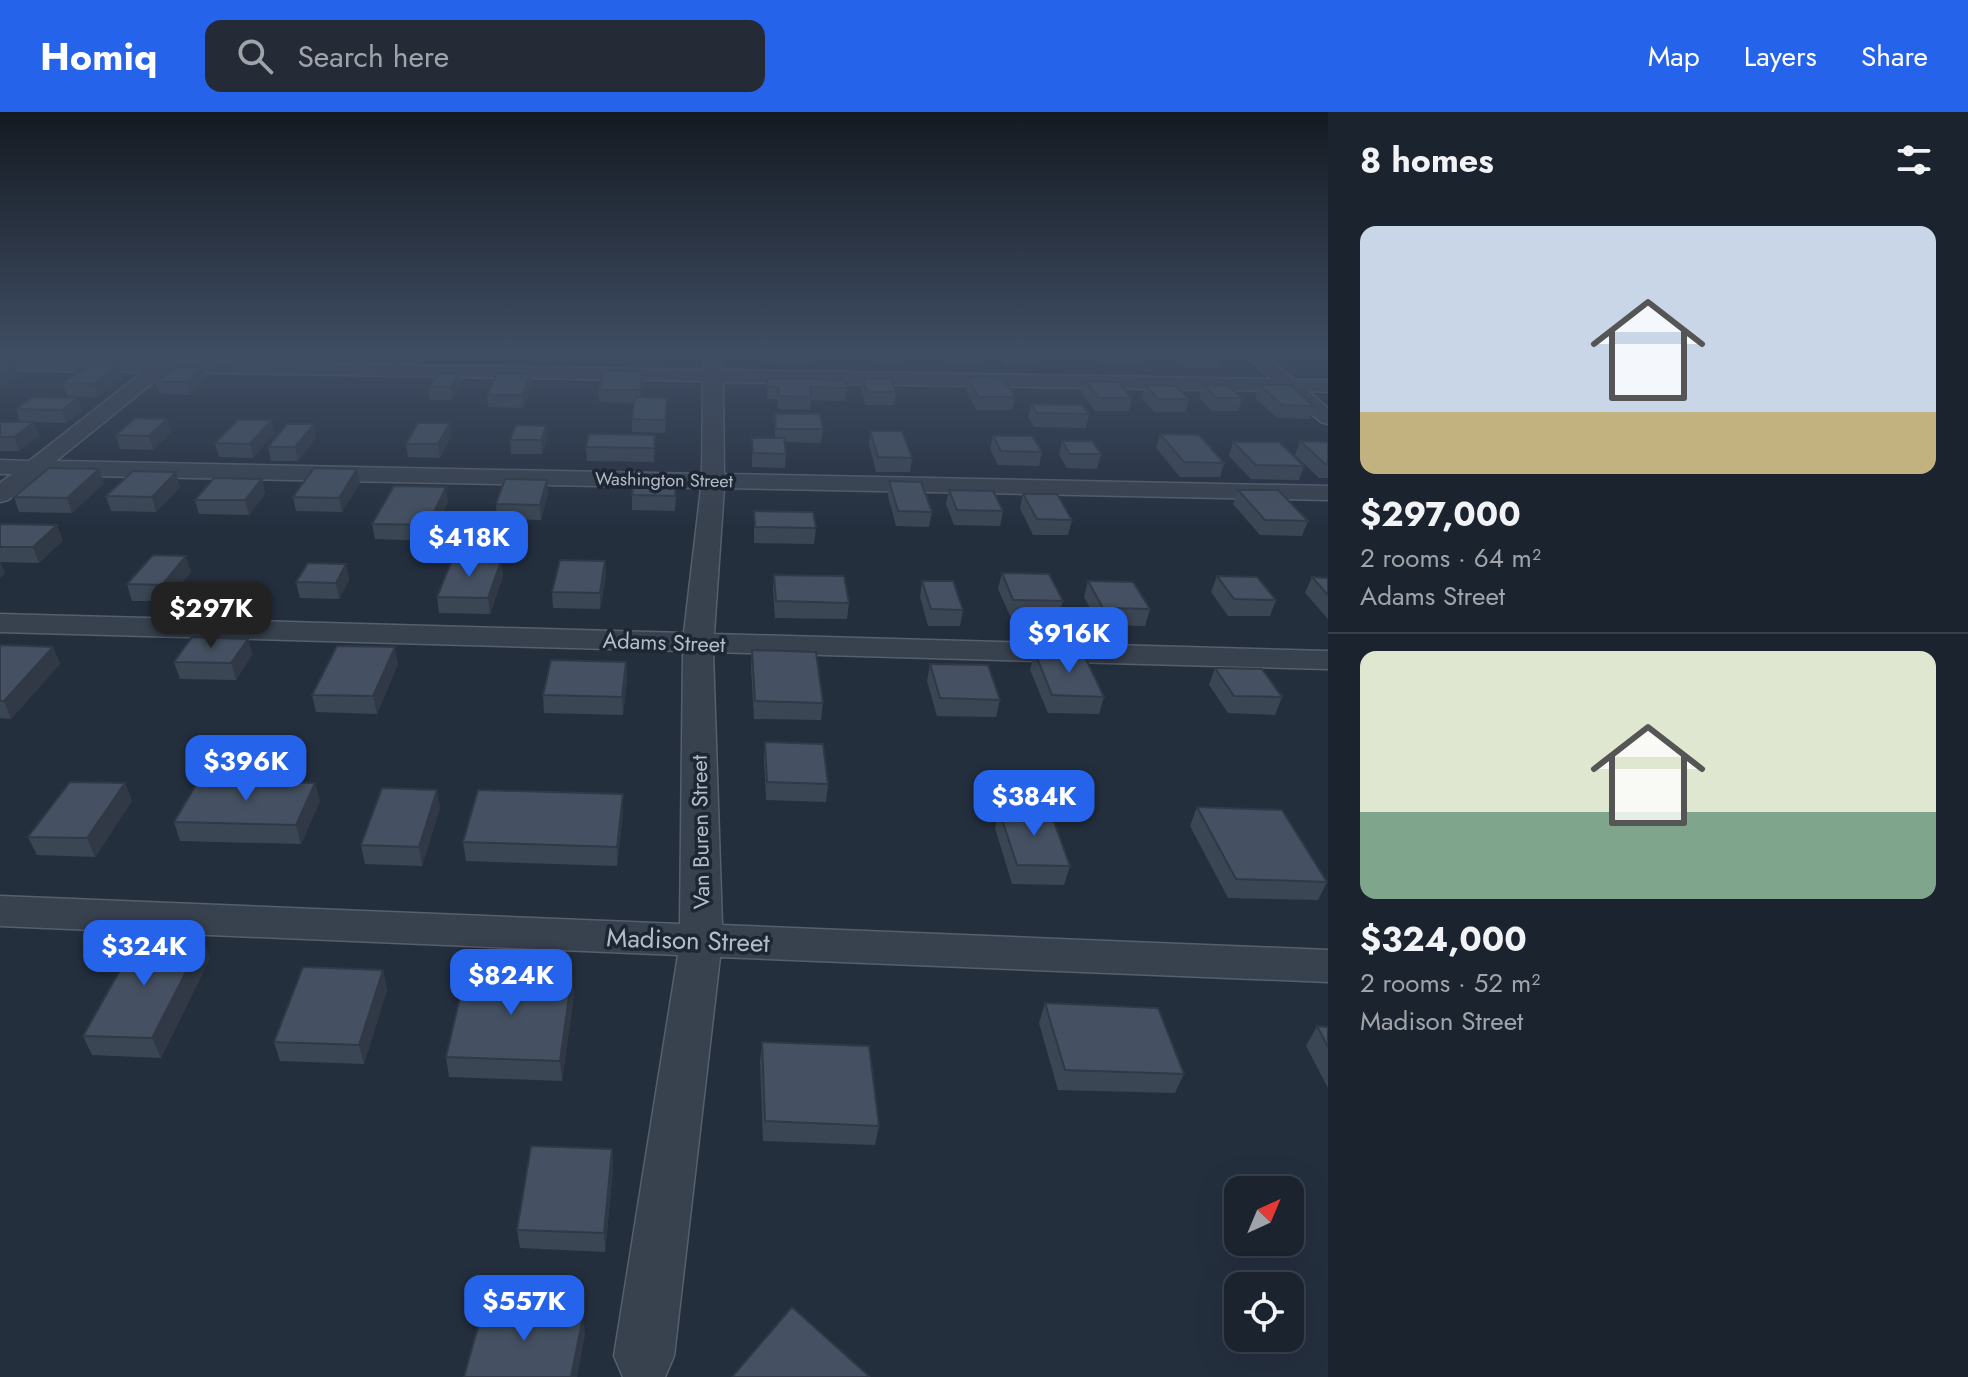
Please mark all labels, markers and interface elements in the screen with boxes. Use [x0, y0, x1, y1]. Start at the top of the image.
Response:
search box [205, 20, 765, 92]
text: Homiq [40, 29, 157, 84]
icon: search [233, 34, 277, 78]
text: Search here [297, 35, 449, 78]
text: Map [1648, 36, 1700, 77]
text: Layers [1744, 36, 1817, 77]
text: Share [1861, 36, 1928, 77]
text: 8 homes [1360, 136, 1494, 185]
icon: filters [1892, 138, 1936, 182]
icon: home [1576, 278, 1720, 422]
street label: Washington Street [595, 466, 734, 494]
text: $297,000 [1360, 490, 1521, 539]
pin: $418K [413, 511, 525, 579]
text: $418K [428, 518, 510, 556]
text: 2 rooms · 64 m² [1360, 539, 1541, 577]
text: Adams Street [1360, 577, 1505, 615]
pin: $297K [155, 582, 267, 650]
text: $297K [169, 589, 253, 627]
pin: $916K [1013, 607, 1125, 675]
text: $916K [1028, 614, 1110, 652]
street label: Adams Street [602, 624, 727, 660]
icon: home [1576, 703, 1720, 847]
pin: $396K [190, 735, 302, 803]
text: $396K [203, 742, 289, 780]
street label: Van Buren Street [683, 754, 717, 909]
pin: $384K [978, 770, 1090, 838]
text: $384K [992, 777, 1076, 815]
text: $324,000 [1360, 915, 1527, 964]
street label: Madison Street [606, 918, 771, 962]
pin: $324K [88, 920, 200, 988]
text: $324K [101, 927, 187, 965]
pin: $824K [455, 949, 567, 1017]
text: $824K [468, 956, 554, 994]
text: 2 rooms · 52 m² [1360, 964, 1540, 1002]
text: Madison Street [1360, 1002, 1523, 1040]
north arrow [1224, 1176, 1304, 1256]
map controls [1224, 1176, 1304, 1352]
button: locate [1224, 1272, 1304, 1352]
pin: $557K [468, 1275, 580, 1343]
text: $557K [482, 1282, 566, 1320]

